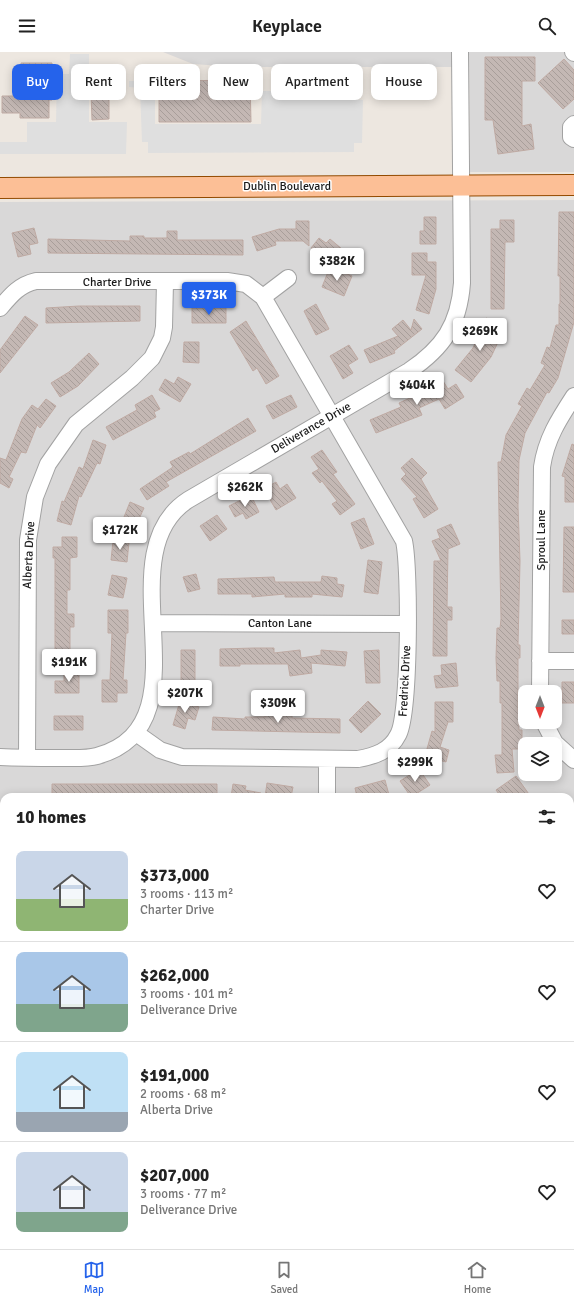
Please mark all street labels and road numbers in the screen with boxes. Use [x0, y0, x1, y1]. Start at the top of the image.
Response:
street label: Dublin Boulevard [243, 179, 331, 194]
street label: Charter Drive [83, 275, 151, 290]
street label: Deliverance Drive [268, 399, 354, 457]
street label: Sproul Lane [534, 510, 549, 570]
street label: Alberta Drive [20, 521, 38, 589]
street label: Canton Lane [248, 616, 312, 631]
street label: Fredrick Drive [396, 645, 414, 717]

